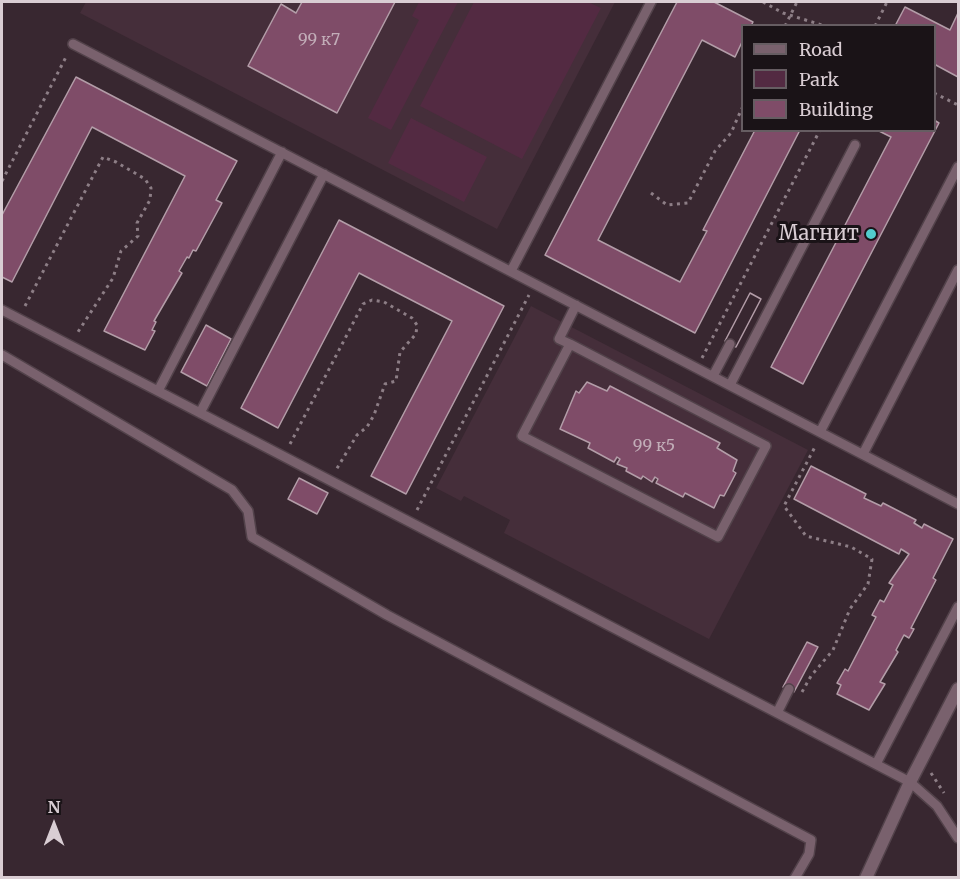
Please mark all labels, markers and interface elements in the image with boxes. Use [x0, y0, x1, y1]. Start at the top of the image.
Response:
legend [741, 24, 936, 132]
house number: 99 к7 [298, 30, 340, 50]
text: Road [799, 38, 843, 61]
text: Park [799, 68, 839, 91]
text: Building [799, 98, 873, 121]
place label: Магнит [779, 222, 859, 246]
marker: Магнит [864, 227, 878, 241]
house number: 99 к5 [633, 436, 675, 456]
north arrow [24, 795, 84, 855]
text: N [48, 797, 60, 817]

